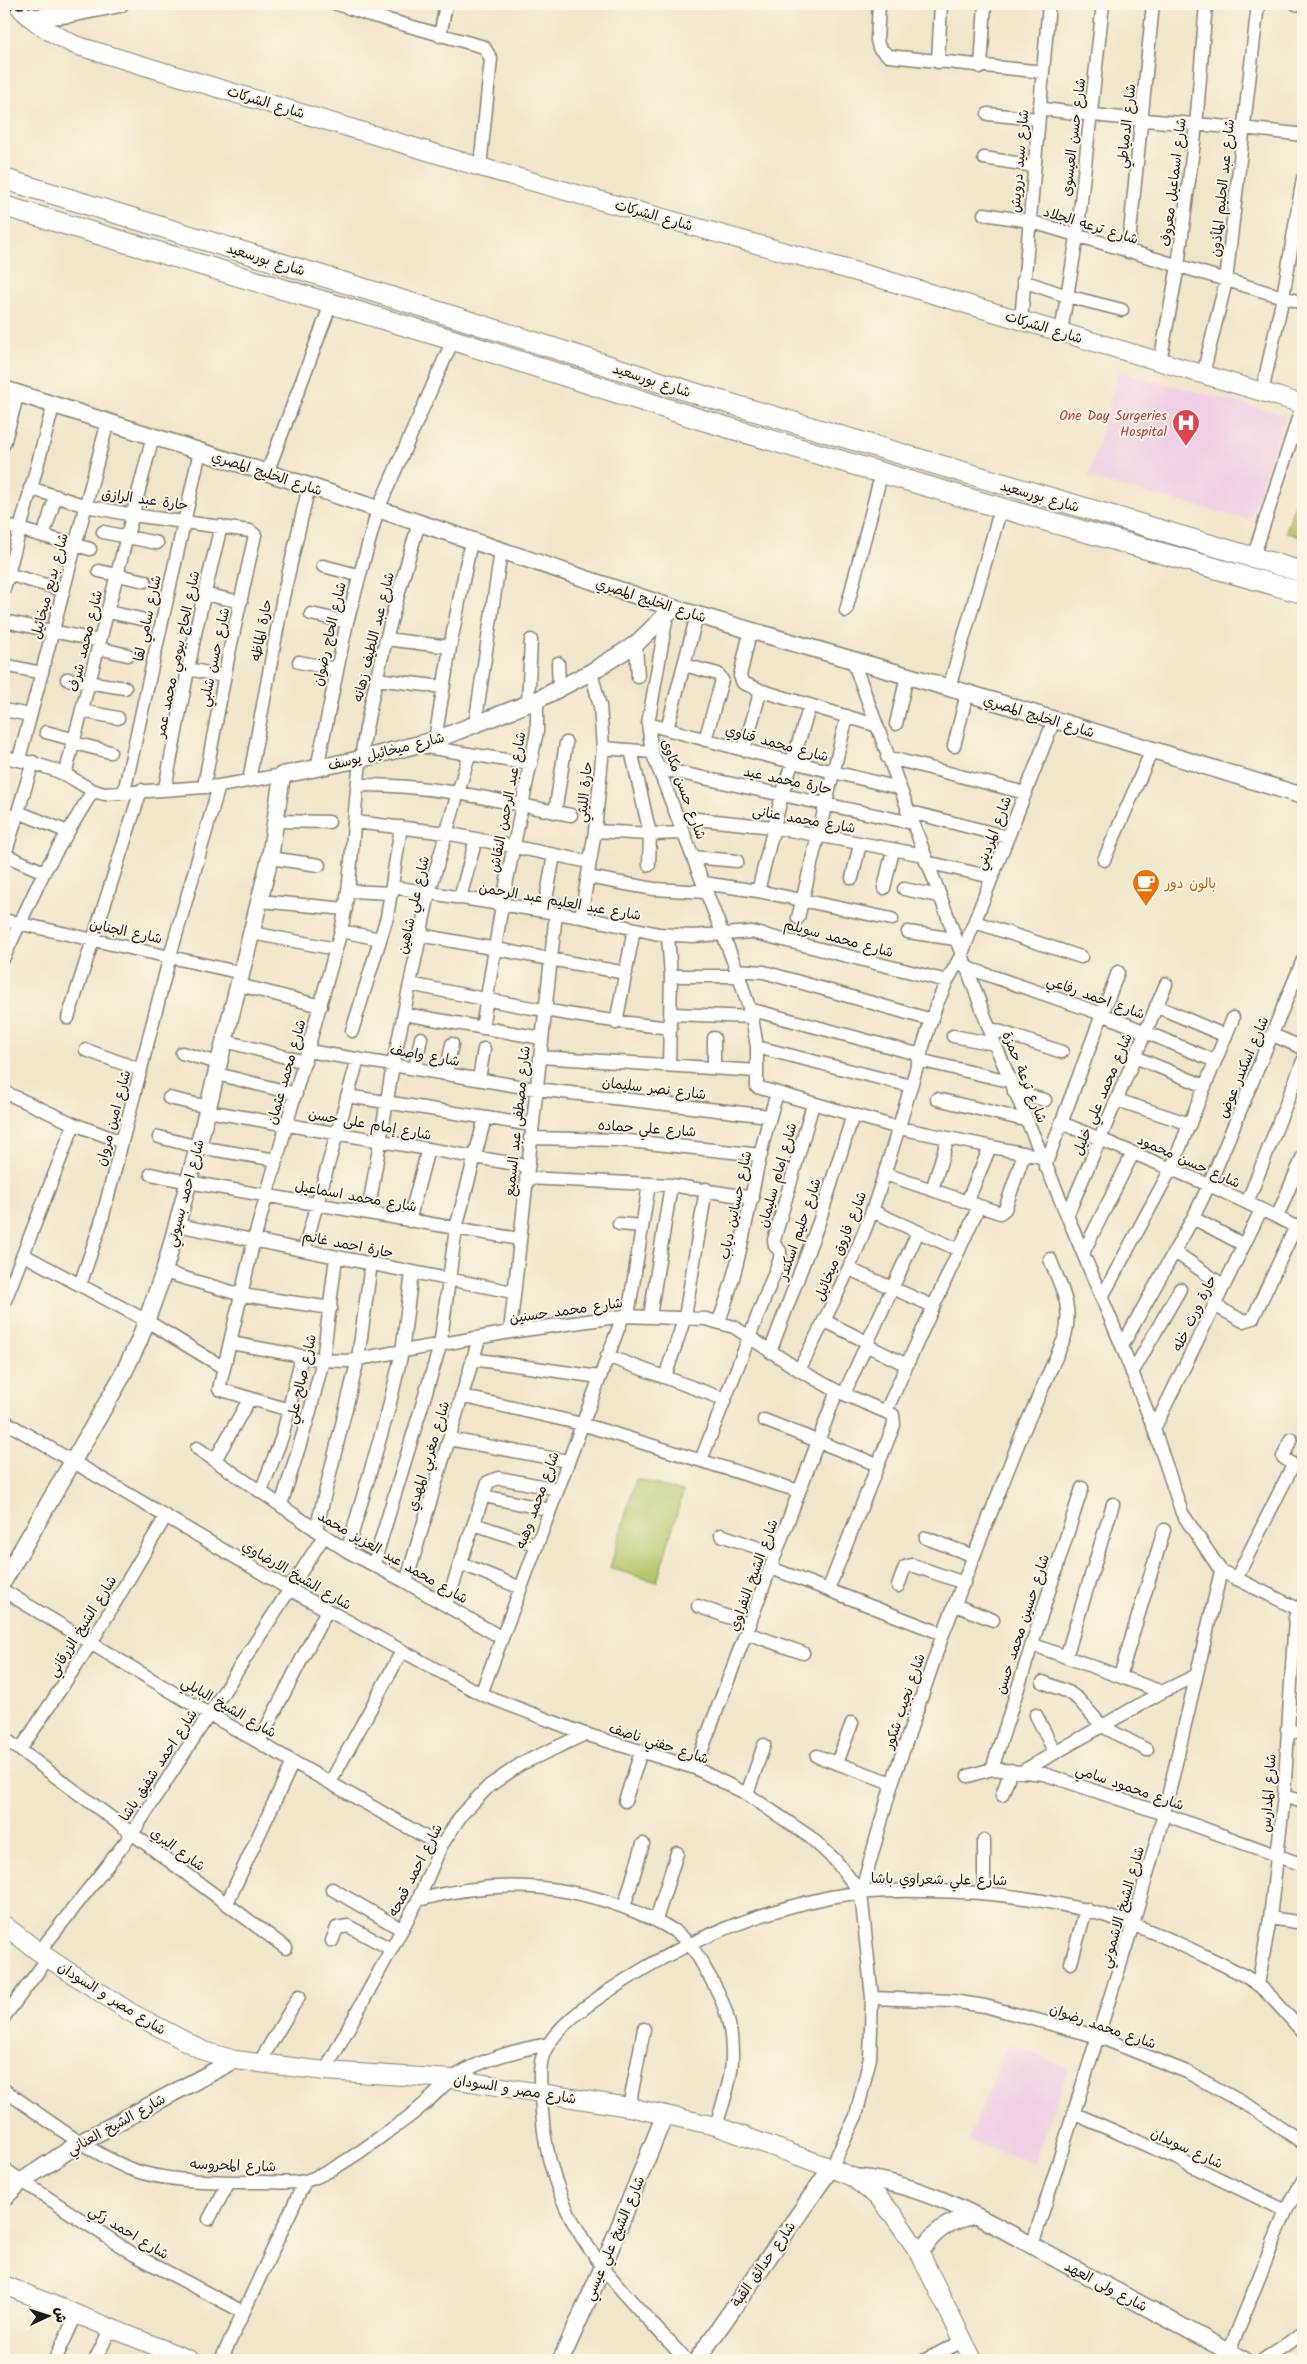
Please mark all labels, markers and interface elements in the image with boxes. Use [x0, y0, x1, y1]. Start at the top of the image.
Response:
street label: شارع حسن العيسوى [1056, 77, 1092, 198]
street label: شارع الشركات [224, 81, 307, 125]
street label: شارع الدمياطي [1112, 83, 1143, 170]
street label: شارع سيد درويش [1005, 108, 1035, 214]
street label: شارع اسماعيل معروف [1155, 117, 1193, 248]
street label: شارع عبد الحليم المأذون [1205, 118, 1241, 258]
street label: شارع الشركات [612, 194, 695, 238]
street label: شارع ترعه الجلاد [1040, 201, 1141, 251]
street label: شارع بورسعيد [224, 238, 308, 282]
street label: شارع الشركات [1002, 306, 1085, 350]
street label: شارع بورسعيد [610, 358, 694, 404]
place label: One Day Surgeries Hospital [1059, 405, 1168, 443]
hospital icon: One Day Surgeries Hospital [1171, 408, 1201, 447]
street label: شارع الخليج المصري [208, 446, 325, 502]
street label: شارع بورسعيد [998, 475, 1082, 519]
street label: حارة عبد الرازق [100, 483, 190, 517]
street label: شارع بديع ميخائيل [25, 531, 75, 642]
street label: شارع الحاج بيومي محمد عمر [149, 569, 207, 741]
street label: شارع عبد اللطيف زهانه [347, 570, 401, 705]
street label: شارع سامي لقا [128, 573, 169, 664]
street label: شارع الخليج المصري [592, 573, 709, 629]
street label: شارع الحاج رضوان [307, 580, 353, 689]
street label: شارع محمد شرف [63, 588, 109, 695]
street label: حارة الماظه [245, 597, 279, 663]
street label: شارع حسن شلبي [194, 605, 237, 709]
street label: شارع الخليج المصري [980, 690, 1097, 744]
street label: شارع محمد قناوي [723, 720, 831, 768]
street label: شارع ميخائيل يوسف [326, 727, 447, 777]
street label: شارع عبد الرحمن النقاش [484, 730, 532, 875]
street label: شارع حسن مكاوى [655, 736, 712, 843]
street label: حارة الليثي [571, 760, 600, 824]
street label: حارة محمد عيد [742, 761, 834, 801]
street label: شارع المرديني [970, 793, 1019, 874]
street label: شارع محمد عنانى [750, 800, 857, 840]
street label: شارع علي شاهين [392, 854, 437, 957]
cafe icon: بالون دور [1131, 868, 1161, 907]
place label: بالون دور [1164, 873, 1216, 895]
street label: شارع عبد العليم عبد الرحمن [477, 877, 643, 927]
street label: شارع الجناين [87, 914, 164, 950]
street label: شارع محمد سويلم [782, 914, 896, 964]
street label: شارع احمد رفاعي [1043, 970, 1148, 1027]
street label: شارع اسكندر عوض [1213, 1013, 1275, 1122]
street label: شارع محمد عثمان [261, 1017, 313, 1128]
street label: شارع ترعة حمزة [996, 1028, 1053, 1127]
street label: شارع محمد علي خليل [1067, 1030, 1140, 1159]
street label: شارع واصف [388, 1039, 462, 1073]
street label: شارع مصطفى عبد السميع [499, 1045, 537, 1198]
street label: شارع امين مروان [91, 1068, 137, 1169]
street label: شارع نصر سليمان [601, 1072, 707, 1106]
street label: شارع إمام على حسن [306, 1103, 433, 1147]
street label: شارع علي حماده [597, 1115, 697, 1144]
street label: شارع إمام سليمان [752, 1120, 803, 1230]
street label: شارع حسن محمود [1133, 1129, 1244, 1195]
street label: شارع احمد بسيوني [161, 1137, 212, 1250]
street label: شارع حسانين دياب [714, 1149, 758, 1262]
street label: شارع محمد اسماعيل [293, 1175, 419, 1219]
street label: شارع حليم اسكندر [772, 1175, 828, 1284]
street label: شارع فاروق ميخائيل [809, 1188, 873, 1305]
street label: حارة احمد غانم [300, 1225, 395, 1265]
street label: حارة ورث خله [1167, 1271, 1223, 1355]
street label: شارع محمد حسنين [508, 1292, 624, 1330]
street label: شارع صالح علي [281, 1332, 324, 1427]
street label: شارع مغربي المهدي [402, 1399, 457, 1514]
street label: شارع محمد وهبه [510, 1449, 566, 1552]
street label: شارع محمد عبد العزيز محمد [313, 1506, 472, 1610]
street label: شارع الشيخ النفراوي [723, 1516, 784, 1635]
street label: شارع الشيخ الارضاوي [238, 1535, 355, 1616]
street label: شارع حسين محمد حسن [990, 1552, 1056, 1697]
street label: شارع الشيخ الزرقاني [43, 1572, 124, 1682]
street label: شارع نجيب شكور [878, 1651, 932, 1753]
street label: شارع الشيخ البابلي [176, 1672, 280, 1745]
street label: شارع احمد شفيق باشا [114, 1705, 203, 1826]
street label: شارع حفني ناصف [606, 1717, 711, 1771]
street label: شارع المدارس [1255, 1753, 1283, 1833]
street label: شارع محمود سامي [1072, 1759, 1187, 1818]
street label: شارع احمد قمحه [383, 1820, 449, 1921]
street label: شارع البري [145, 1822, 209, 1877]
street label: شارع الشيخ الاشموني [1095, 1844, 1152, 1971]
street label: شارع علي شعراوي باشا [871, 1868, 1007, 1893]
street label: شارع مصر و السودان [53, 1957, 170, 2041]
street label: شارع محمد رضوان [1046, 1998, 1159, 2055]
street label: شارع مصر و السودان [452, 2069, 578, 2111]
street label: شارع الشيخ العناني [63, 2089, 170, 2162]
street label: شارع سويدان [1147, 2123, 1226, 2175]
street label: شارع المحروسه [190, 2154, 276, 2178]
street label: شارع الشيخ علي عيسي [579, 2173, 652, 2305]
street label: شارع احمد زكي [84, 2200, 173, 2266]
street label: شارع حدائق القبة [726, 2217, 802, 2312]
street label: شارع ولى العهد [1060, 2256, 1151, 2318]
north arrow [22, 2292, 72, 2342]
text: ش [48, 2307, 71, 2324]

